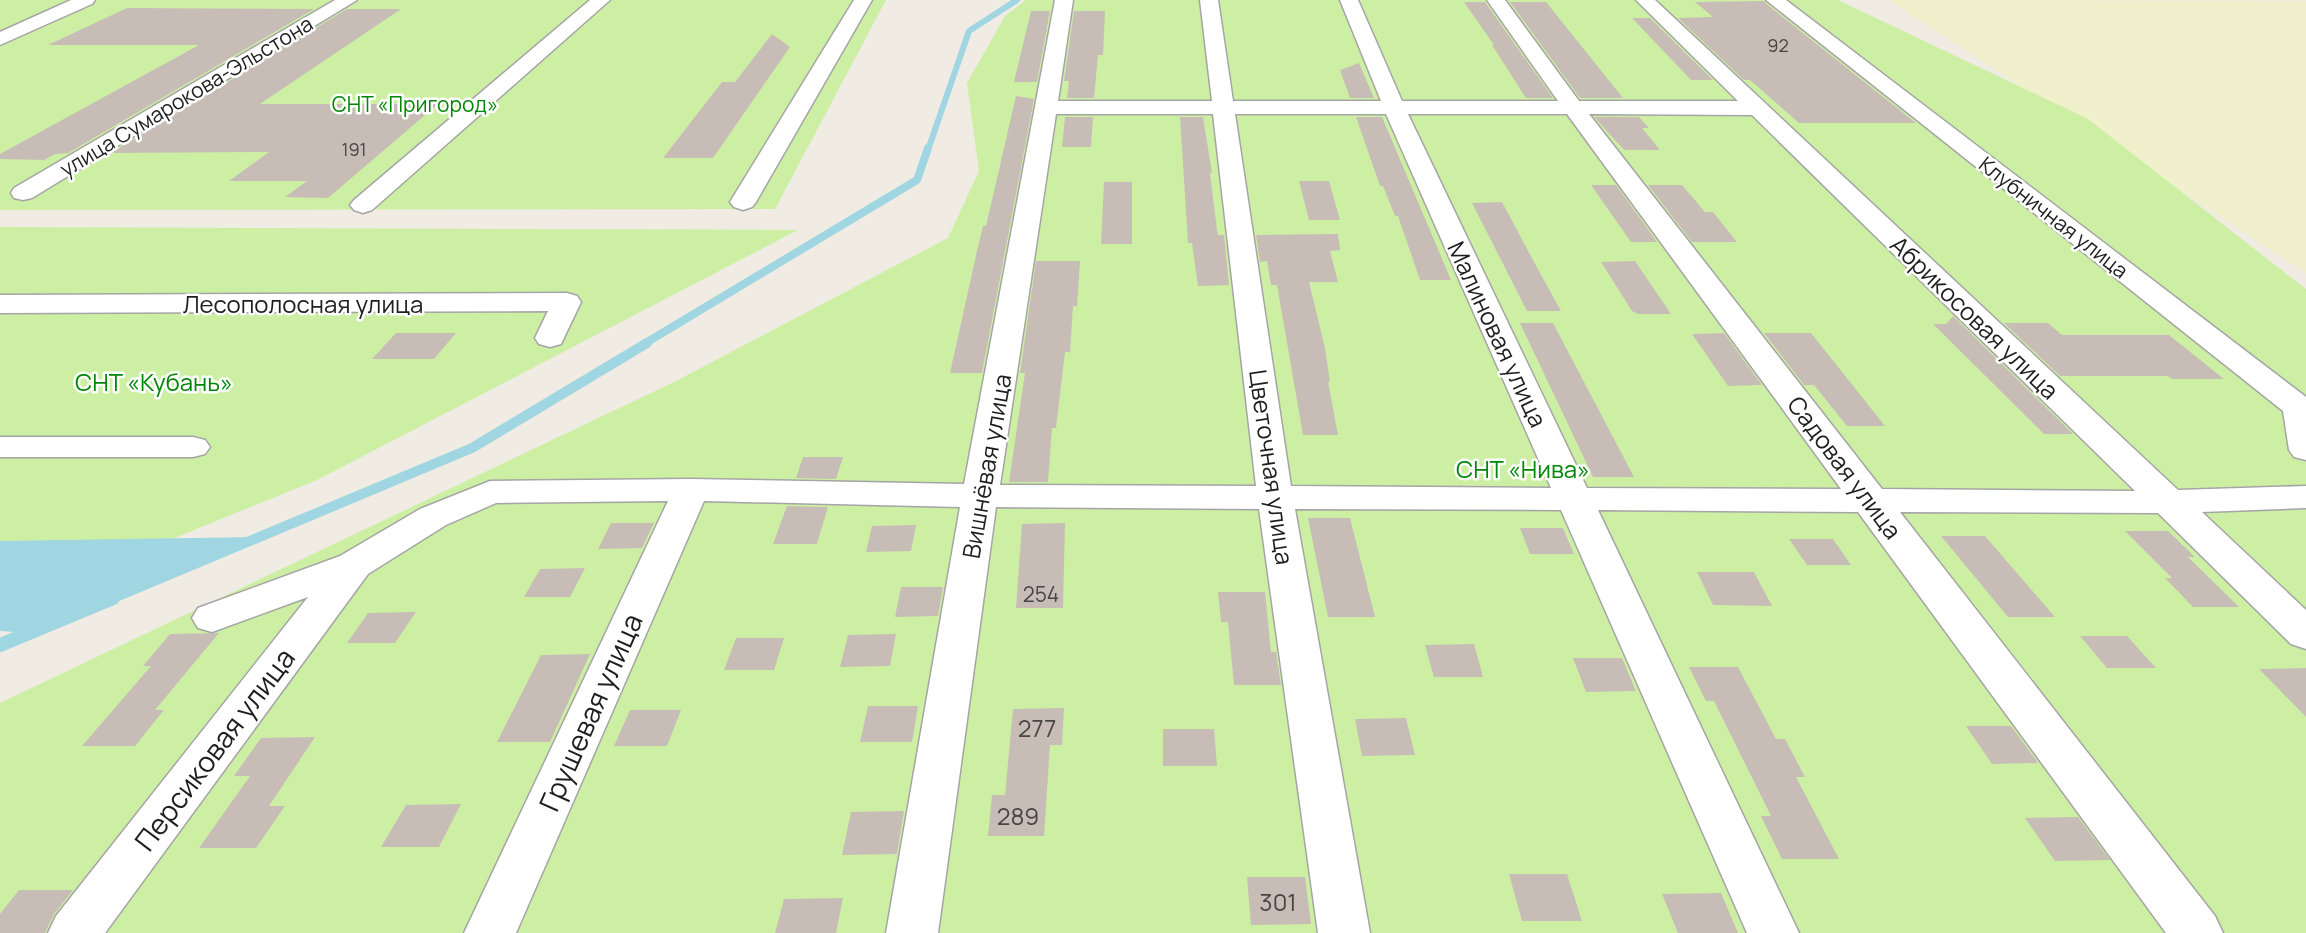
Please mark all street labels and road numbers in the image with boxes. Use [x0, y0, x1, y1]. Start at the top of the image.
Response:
street label: улица Сумарокова-Эльстона [54, 9, 318, 183]
street label: Клубничная улица [1974, 150, 2134, 284]
street label: Абрикосовая улица [1884, 228, 2066, 406]
street label: Малиновая улица [1440, 236, 1556, 432]
street label: Лесополосная улица [183, 287, 423, 320]
street label: Цветочная улица [1242, 367, 1302, 567]
street label: Вишнёвая улица [954, 371, 1018, 561]
street label: Садовая улица [1780, 389, 1910, 545]
street label: Грушевая улица [529, 607, 651, 817]
street label: Персиковая улица [125, 640, 303, 858]

